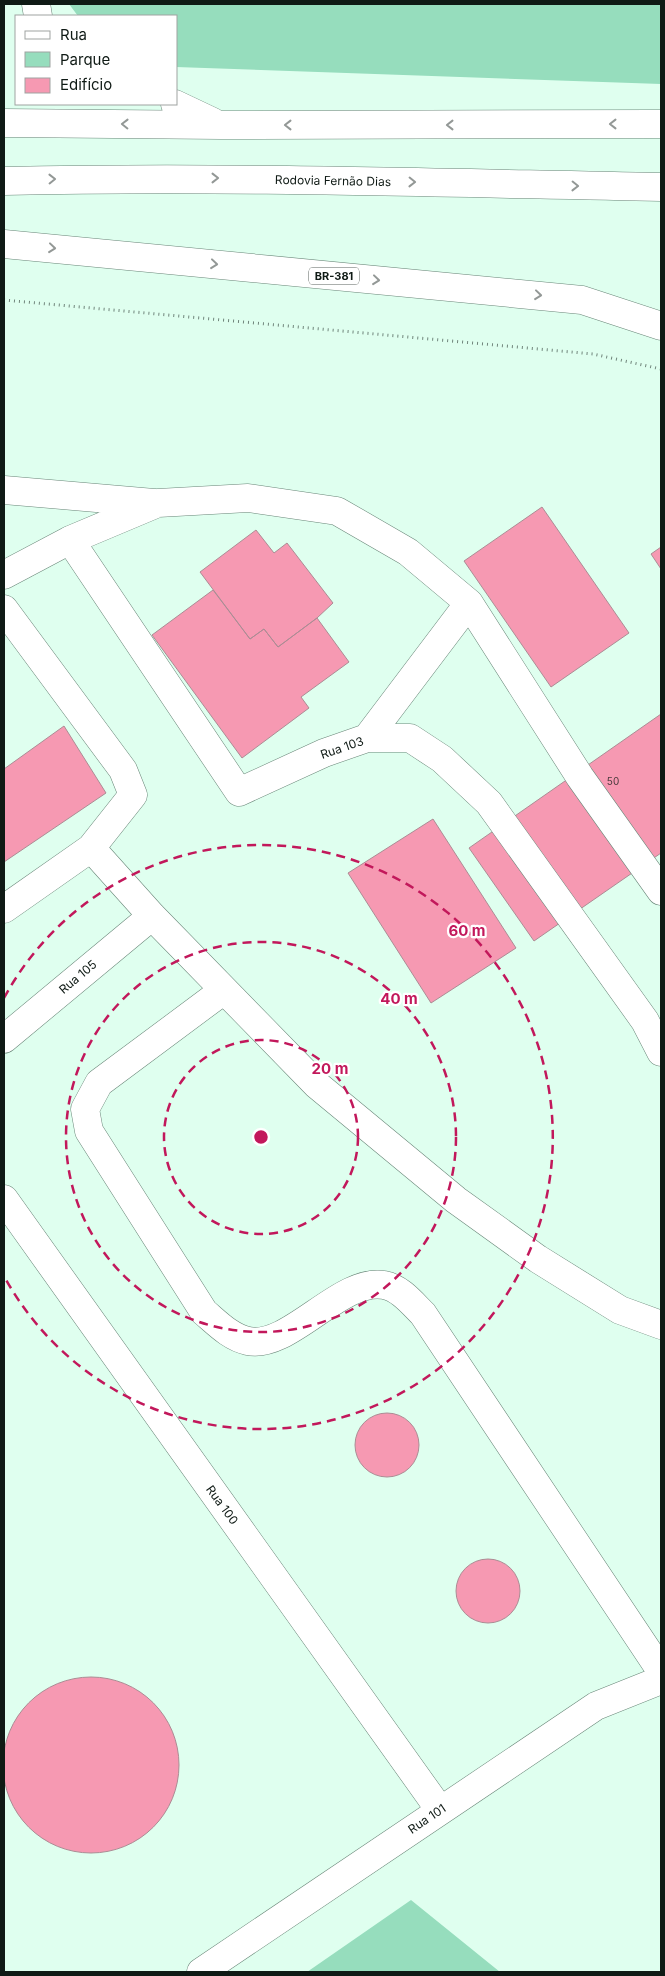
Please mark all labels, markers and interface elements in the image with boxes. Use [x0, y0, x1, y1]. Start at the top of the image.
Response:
legend [15, 15, 178, 105]
text: Rua [60, 25, 87, 44]
text: Parque [60, 50, 110, 69]
text: Edifício [60, 75, 112, 94]
one-way arrow [121, 119, 129, 130]
one-way arrow [608, 119, 616, 129]
one-way arrow [283, 120, 291, 130]
one-way arrow [446, 120, 454, 130]
street label: Rodovia Fernão Dias [275, 172, 391, 189]
one-way arrow [211, 173, 219, 184]
one-way arrow [49, 174, 57, 185]
one-way arrow [409, 177, 417, 188]
one-way arrow [571, 180, 579, 191]
one-way arrow [49, 243, 57, 254]
one-way arrow [210, 258, 218, 269]
road number: BR-381 [309, 268, 359, 284]
one-way arrow [372, 274, 380, 285]
one-way arrow [534, 289, 542, 300]
street label: Rua 103 [318, 733, 365, 762]
house number: 50 [607, 775, 619, 787]
text: 60 m [448, 921, 486, 940]
street label: Rua 105 [56, 957, 100, 997]
text: 40 m [380, 989, 418, 1008]
text: 20 m [312, 1059, 348, 1078]
centre of rings [252, 1128, 270, 1146]
street label: Rua 100 [203, 1482, 242, 1527]
street label: Rua 101 [405, 1801, 448, 1837]

